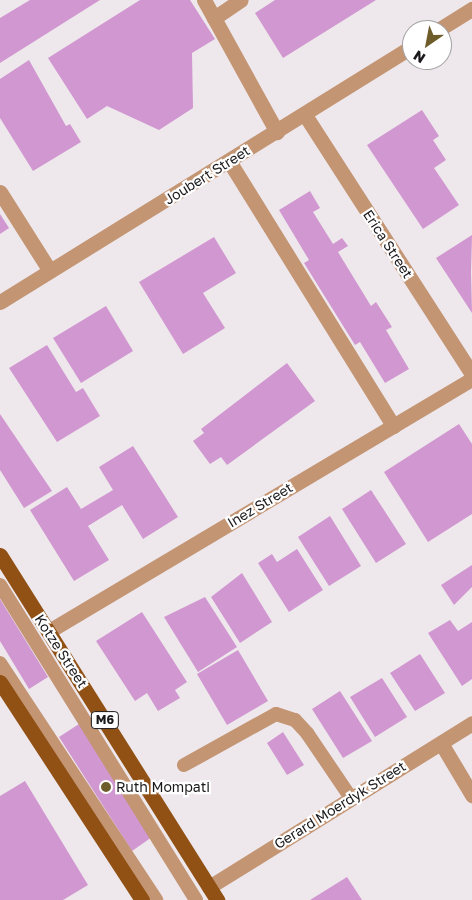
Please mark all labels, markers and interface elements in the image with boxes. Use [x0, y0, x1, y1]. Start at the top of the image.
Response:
north arrow [402, 20, 452, 70]
text: N [410, 47, 428, 67]
street label: Joubert Street [161, 142, 253, 208]
street label: Erica Street [360, 207, 416, 281]
street label: Inez Street [224, 479, 296, 531]
street label: Kotze Street [31, 611, 91, 691]
road number: M6 [90, 710, 120, 730]
street label: Gerard Moerdyk Street [271, 758, 409, 852]
place label: Ruth Mompati [116, 779, 210, 795]
marker: Ruth Mompati [100, 781, 112, 793]

